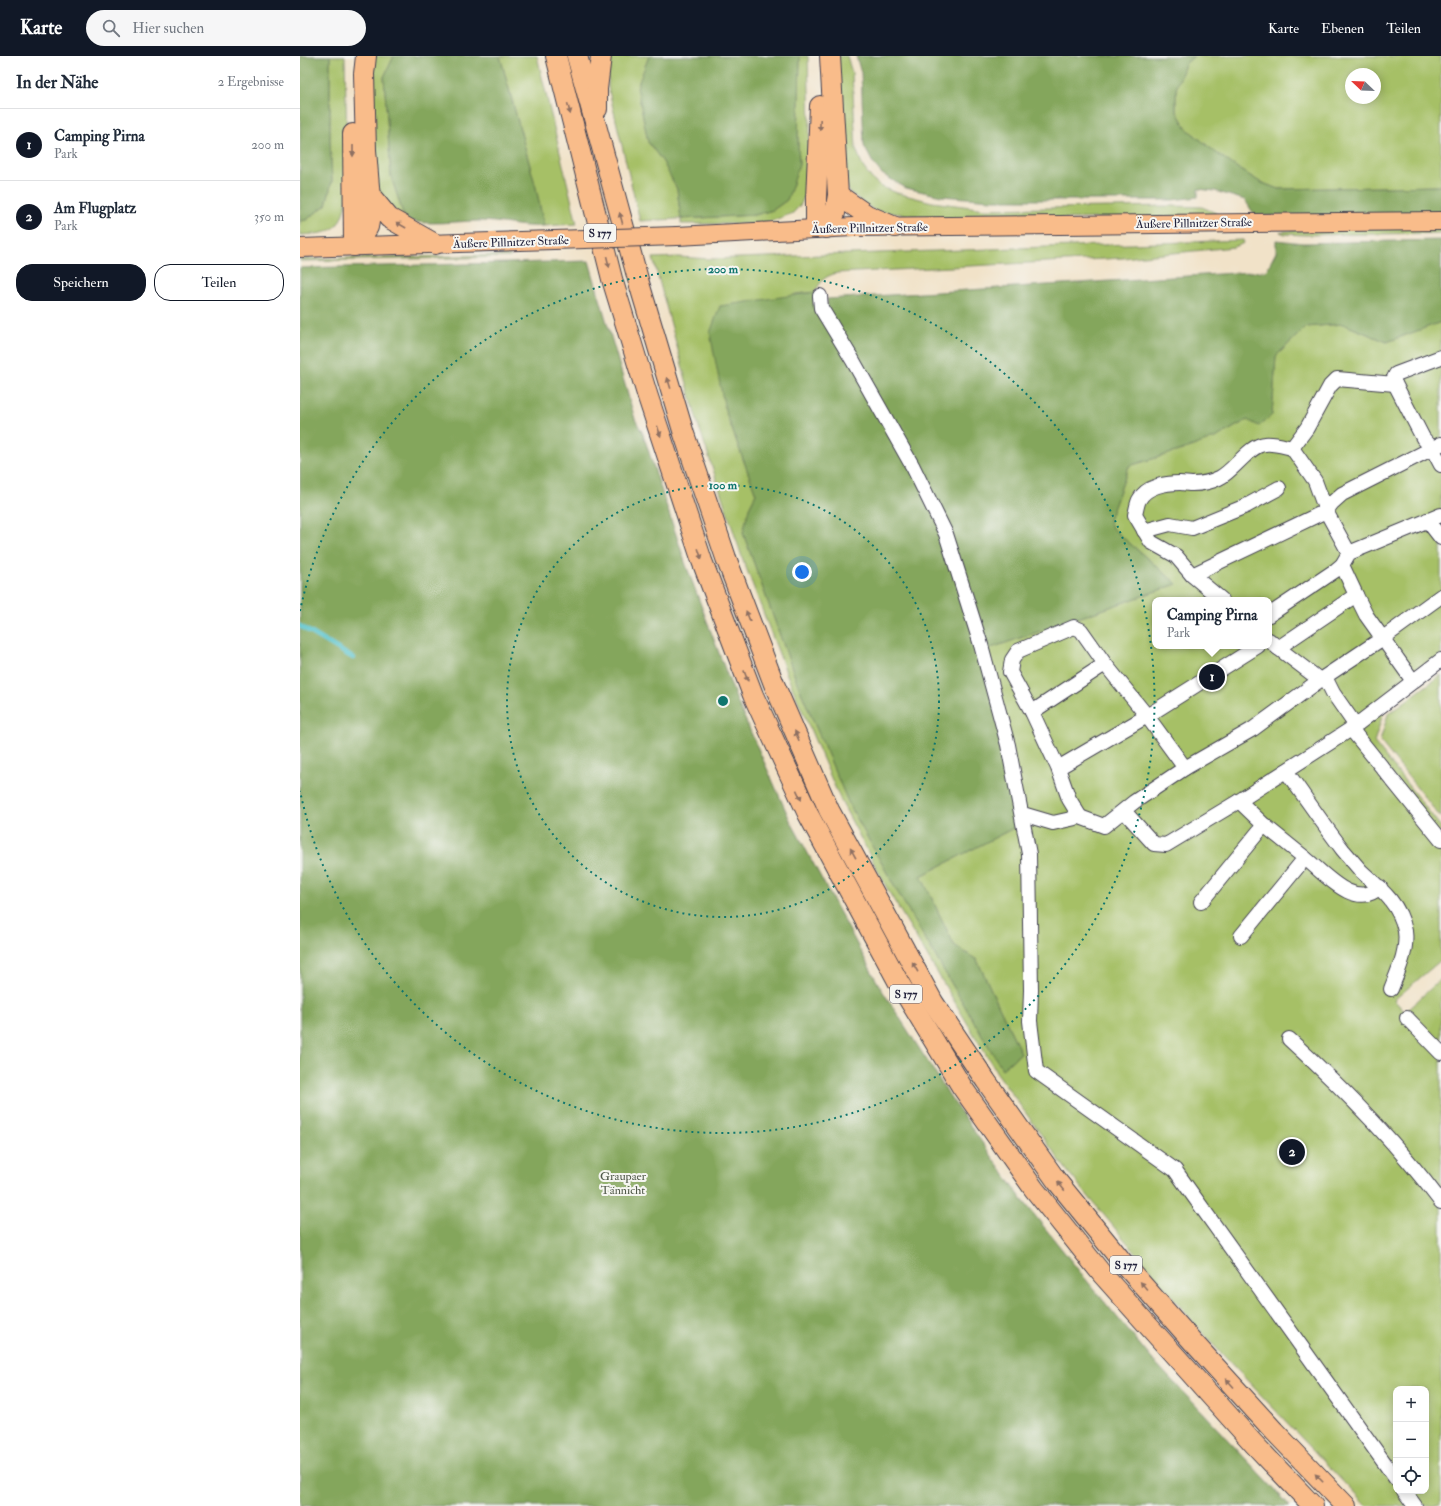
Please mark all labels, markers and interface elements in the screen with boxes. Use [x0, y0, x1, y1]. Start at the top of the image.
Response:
search box [86, 10, 366, 46]
text: Karte [20, 16, 62, 40]
icon: search [100, 17, 122, 39]
text: Hier suchen [132, 19, 204, 38]
text: Karte [1268, 20, 1299, 37]
text: Ebenen [1321, 20, 1364, 37]
text: Teilen [1386, 20, 1421, 37]
north arrow [1345, 68, 1381, 104]
text: In der Nähe [16, 72, 98, 93]
text: 2 Ergebnisse [218, 74, 284, 90]
one-way arrow [566, 103, 572, 115]
one-way arrow [816, 119, 823, 131]
text: Camping Pirna [54, 127, 145, 146]
text: 1 [27, 137, 31, 153]
text: 200 m [251, 137, 284, 153]
one-way arrow [350, 145, 356, 158]
text: Park [54, 146, 78, 162]
text: Am Flugplatz [54, 199, 136, 218]
text: 2 [26, 209, 32, 225]
text: 350 m [254, 209, 284, 225]
one-way arrow [618, 212, 624, 224]
street label: Äußere Pillnitzer Straße [1135, 215, 1252, 232]
text: Park [54, 218, 78, 234]
street label: Äußere Pillnitzer Straße [811, 220, 928, 237]
one-way arrow [395, 221, 407, 228]
road number: S 177 [584, 224, 616, 242]
street label: Äußere Pillnitzer Straße [452, 233, 569, 252]
one-way arrow [605, 256, 611, 268]
text: 200 m [708, 262, 739, 277]
button: Speichern [16, 264, 146, 301]
button: Teilen [154, 264, 284, 301]
one-way arrow [666, 377, 672, 389]
one-way arrow [656, 425, 662, 437]
text: 100 m [709, 478, 738, 493]
one-way arrow [697, 549, 703, 561]
your location [792, 562, 812, 582]
popup [1152, 597, 1272, 649]
text: Camping Pirna [1167, 606, 1257, 625]
one-way arrow [744, 609, 750, 621]
text: Park [1167, 625, 1190, 641]
pin: 1 [1199, 662, 1225, 692]
one-way arrow [743, 670, 749, 682]
centre of rings [716, 694, 730, 708]
one-way arrow [793, 730, 800, 742]
one-way arrow [796, 789, 802, 800]
one-way arrow [849, 847, 856, 859]
one-way arrow [911, 962, 918, 973]
road number: S 177 [890, 985, 922, 1003]
pin: 2 [1279, 1137, 1305, 1167]
park label: Graupaer Tännicht [600, 1169, 647, 1198]
one-way arrow [1056, 1180, 1065, 1191]
road number: S 177 [1110, 1256, 1142, 1274]
one-way arrow [1139, 1280, 1148, 1291]
one-way arrow [1225, 1378, 1235, 1388]
map controls [1393, 1386, 1429, 1494]
button: + [1393, 1386, 1429, 1422]
button: − [1393, 1422, 1429, 1458]
button: locate [1393, 1458, 1429, 1494]
one-way arrow [1314, 1473, 1324, 1483]

